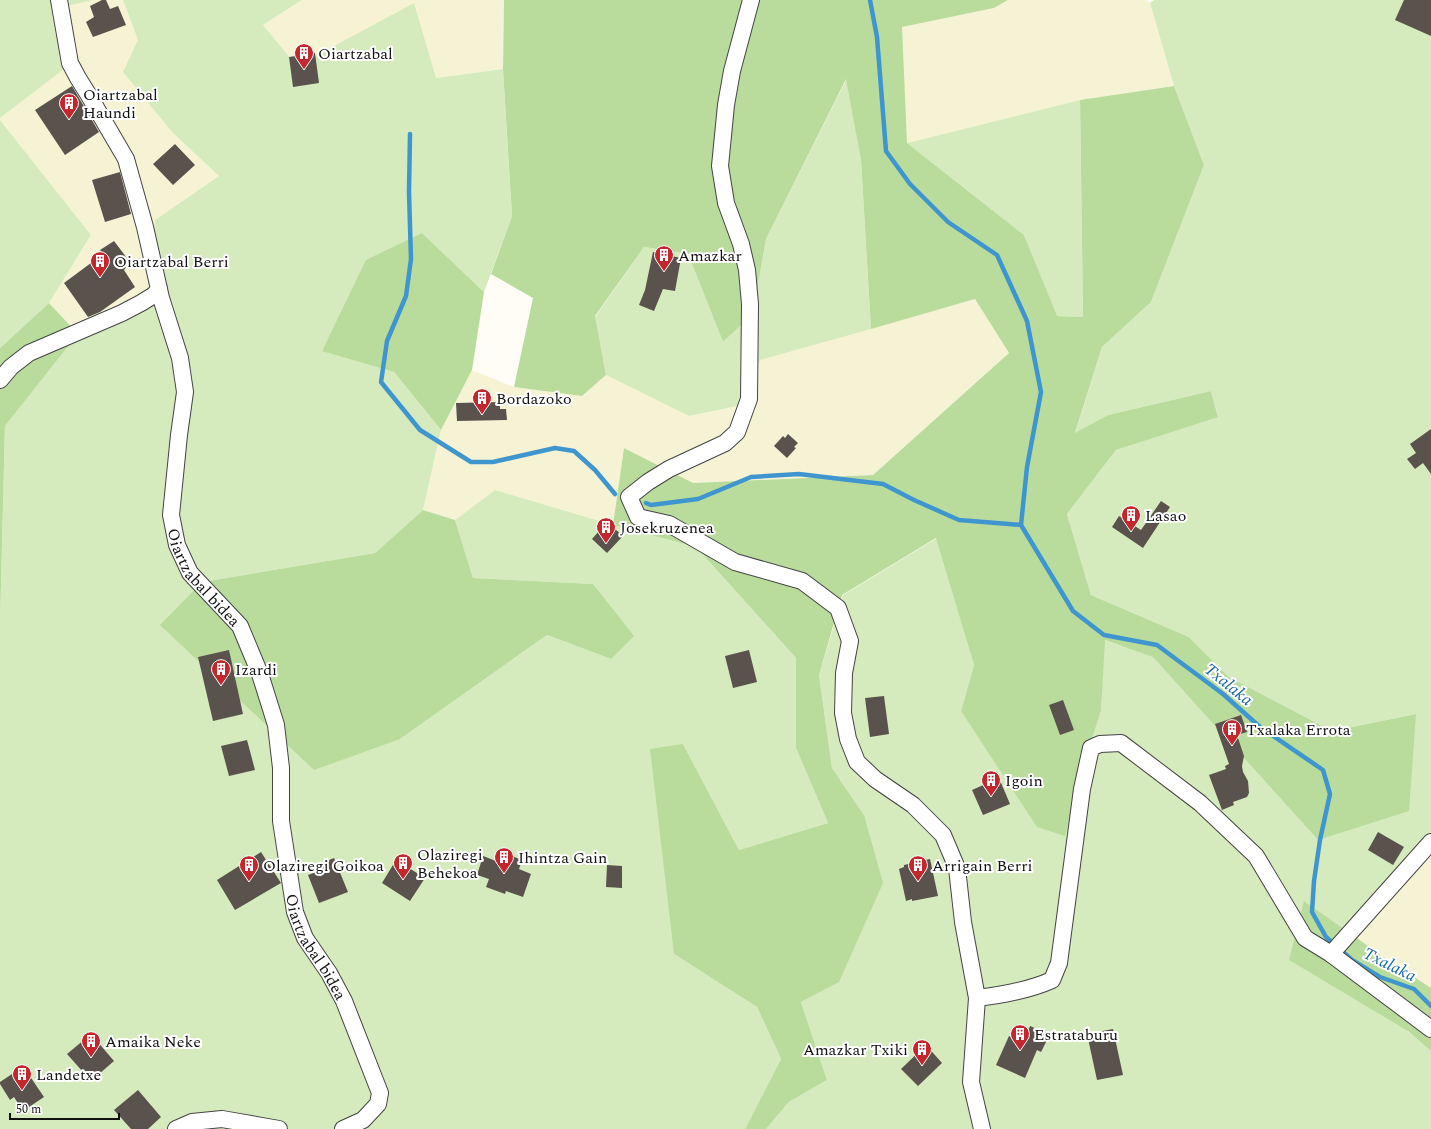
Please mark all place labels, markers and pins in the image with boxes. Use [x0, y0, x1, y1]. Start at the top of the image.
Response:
building icon: Oiartzabal [293, 42, 315, 70]
place label: Oiartzabal [318, 42, 393, 66]
place label: Oiartzabal Haundi [83, 83, 158, 125]
building icon: Oiartzabal Haundi [58, 92, 80, 120]
building icon: Amazkar [653, 244, 675, 272]
place label: Amazkar [678, 244, 742, 268]
building icon: Oiartzabal Berri [89, 250, 111, 278]
place label: Oiartzabal Berri [114, 250, 229, 274]
building icon: Bordazoko [471, 387, 493, 415]
place label: Bordazoko [496, 387, 572, 411]
building icon: Lasao [1120, 504, 1142, 532]
place label: Lasao [1145, 504, 1186, 528]
building icon: Josekruzenea [595, 516, 617, 544]
place label: Josekruzenea [620, 516, 714, 540]
building icon: Izardi [210, 658, 232, 686]
place label: Izardi [235, 658, 277, 682]
building icon: Txalaka Errota [1221, 718, 1243, 746]
place label: Txalaka Errota [1246, 718, 1351, 742]
building icon: Igoin [980, 769, 1002, 797]
place label: Igoin [1005, 769, 1043, 793]
place label: Olaziregi Behekoa [417, 843, 483, 885]
building icon: Ihintza Gain [493, 846, 515, 874]
place label: Ihintza Gain [518, 846, 607, 870]
building icon: Olaziregi Behekoa [392, 852, 414, 880]
building icon: Olaziregi Goikoa [238, 854, 260, 882]
place label: Olaziregi Goikoa [263, 854, 384, 878]
building icon: Arrigain Berri [907, 854, 929, 882]
place label: Arrigain Berri [932, 854, 1033, 878]
building icon: Estrataburu [1009, 1023, 1031, 1051]
place label: Estrataburu [1034, 1023, 1118, 1047]
building icon: Amaika Neke [80, 1030, 102, 1058]
place label: Amaika Neke [105, 1030, 201, 1054]
place label: Amazkar Txiki [803, 1038, 908, 1062]
building icon: Amazkar Txiki [911, 1038, 933, 1066]
building icon: Landetxe [11, 1063, 33, 1091]
place label: Landetxe [36, 1063, 101, 1087]

